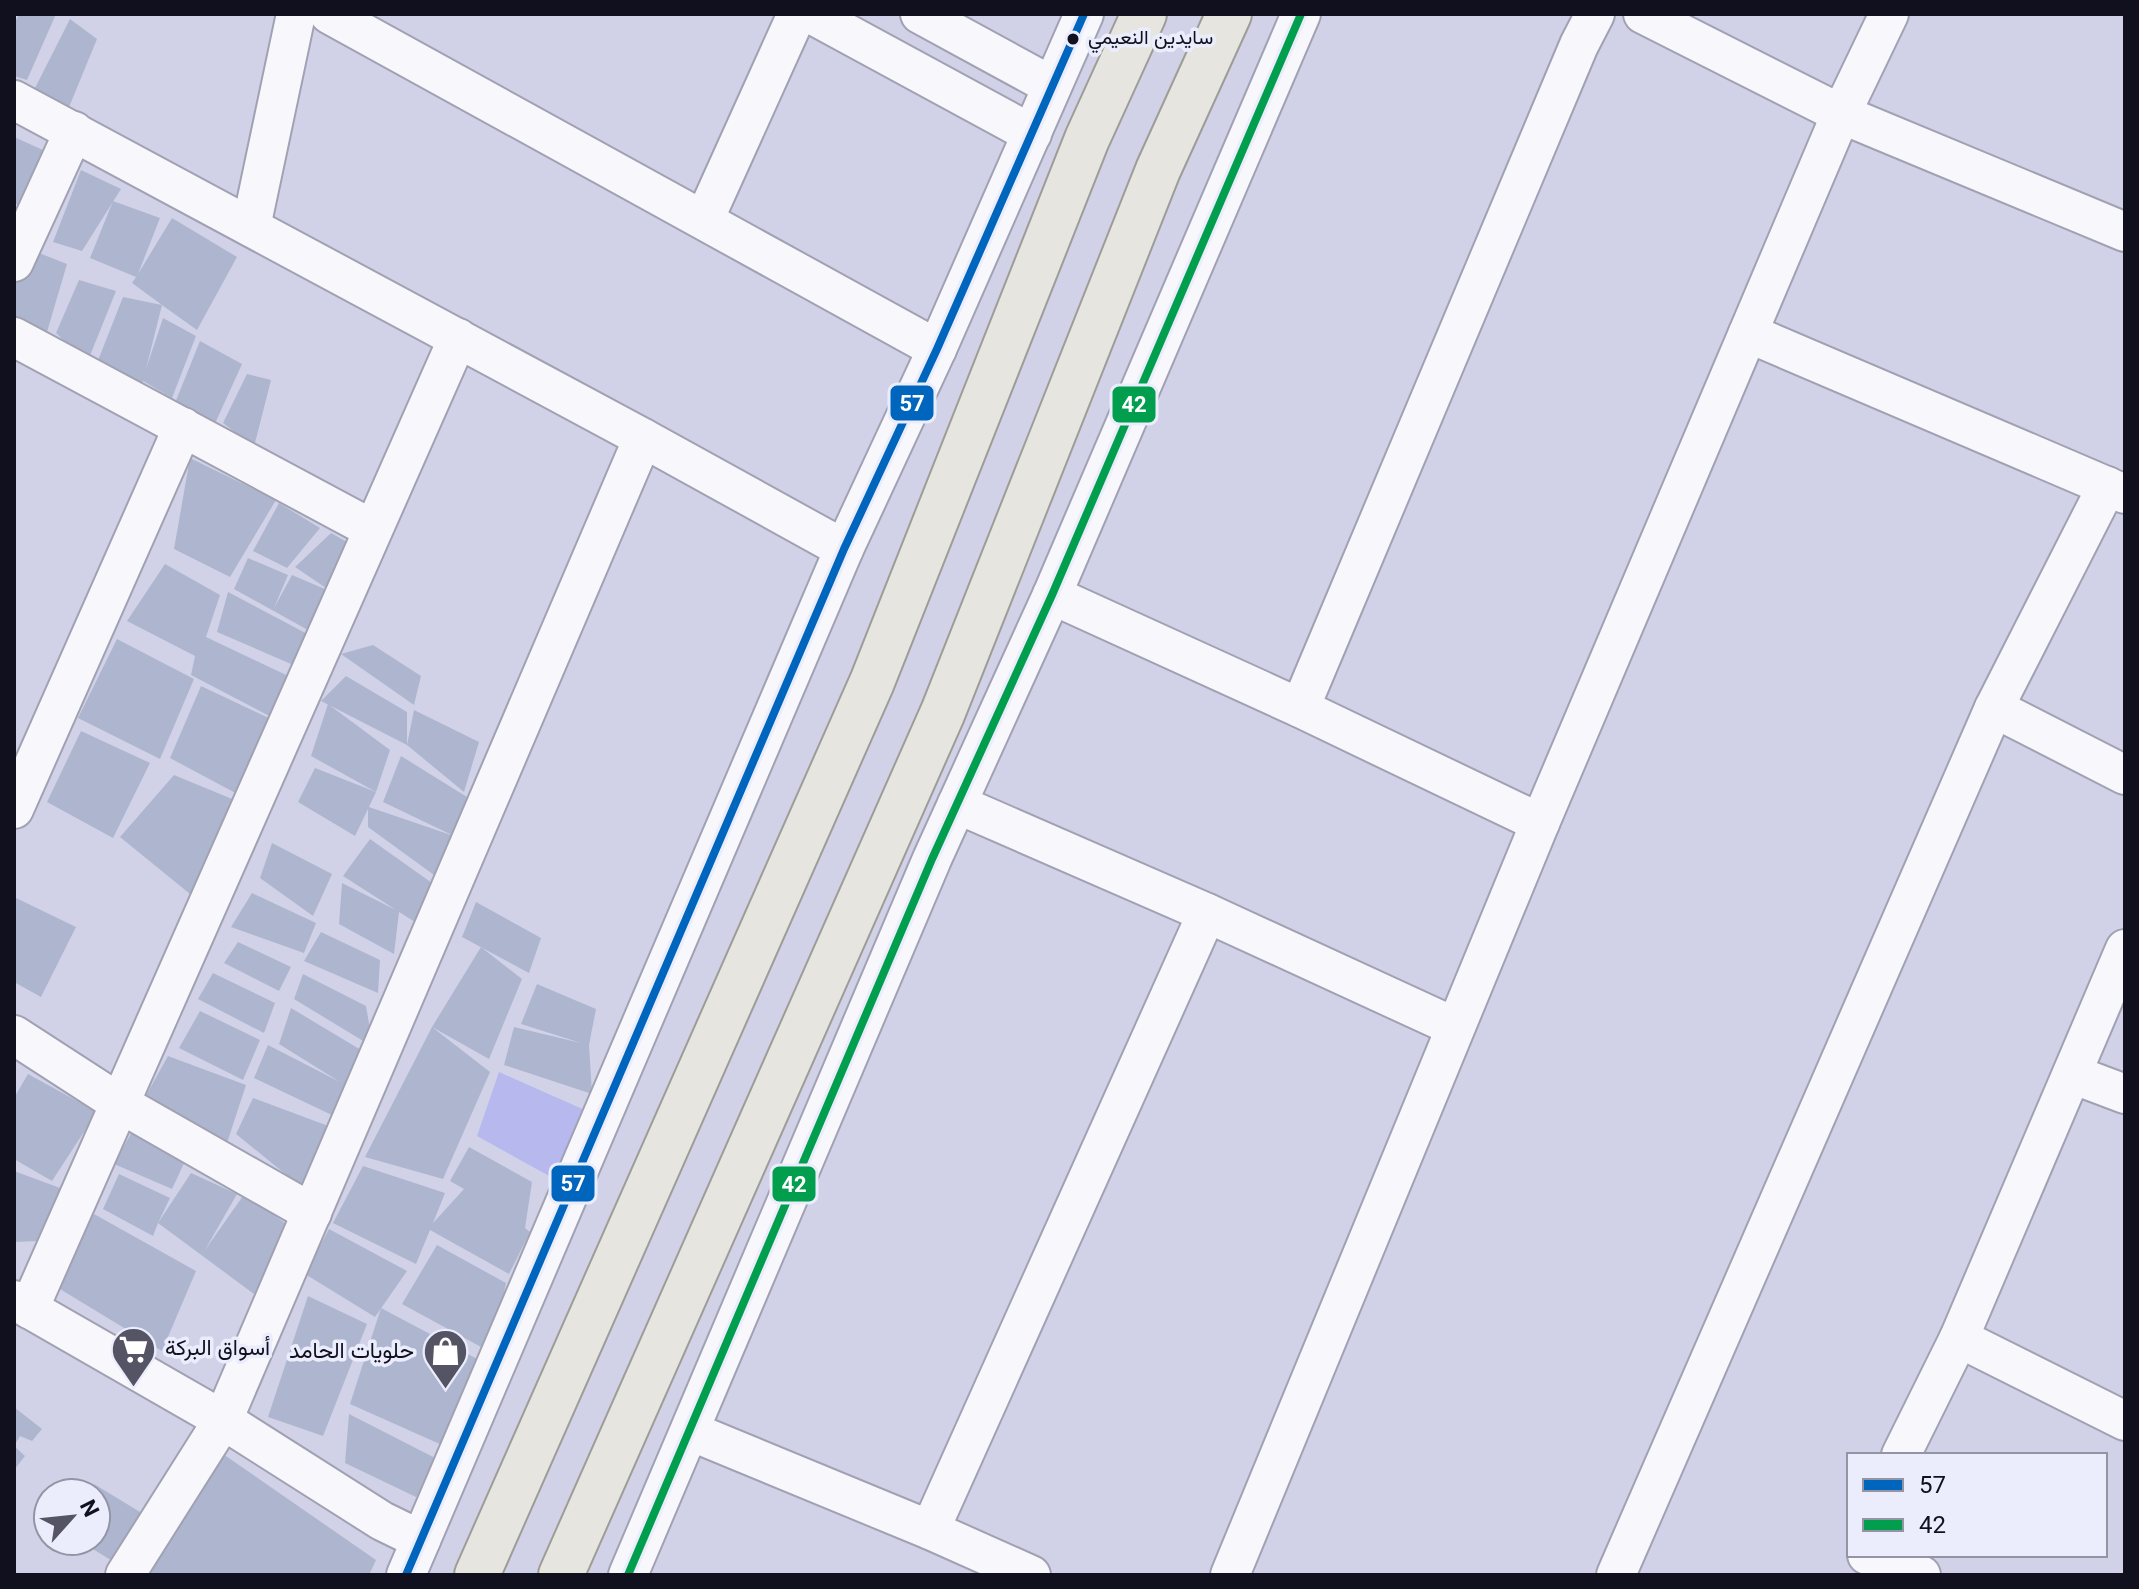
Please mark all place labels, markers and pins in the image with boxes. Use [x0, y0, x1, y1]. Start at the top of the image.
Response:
place label: سايدين النعيمي [1088, 23, 1213, 55]
marker: سايدين النعيمي [1065, 31, 1081, 47]
supermarket icon: أسواق البركة [110, 1325, 158, 1388]
shop icon: حلويات الحامد [421, 1328, 469, 1391]
place label: أسواق البركة [165, 1332, 270, 1367]
place label: حلويات الحامد [289, 1335, 414, 1370]

